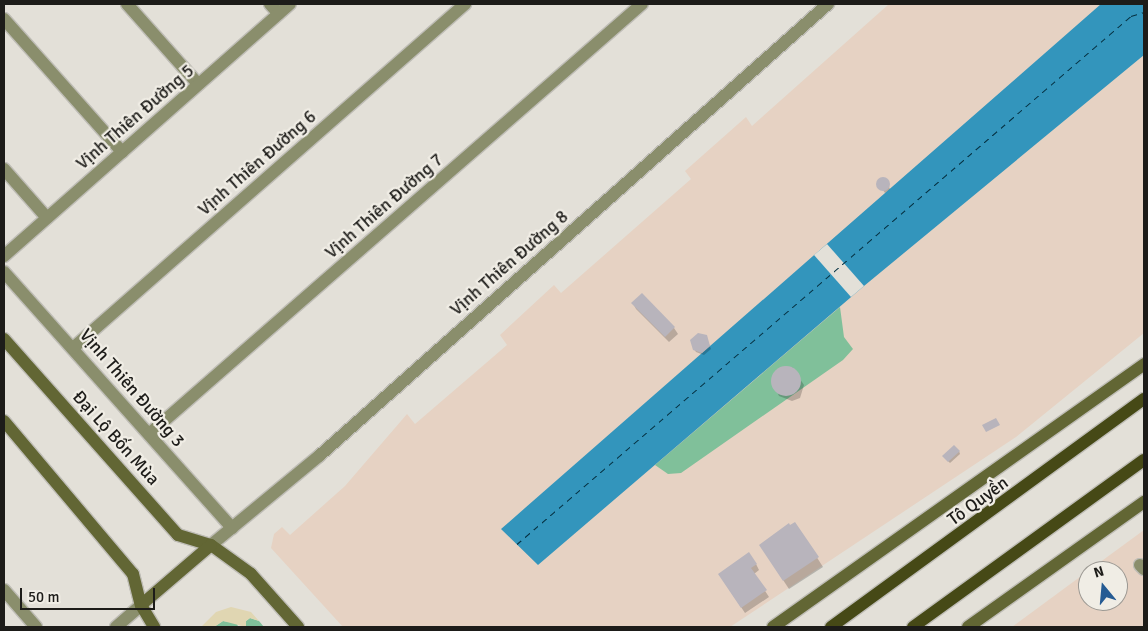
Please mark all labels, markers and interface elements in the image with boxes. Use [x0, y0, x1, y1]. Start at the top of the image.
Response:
street label: Vịnh Thiên Đường 5 [72, 60, 198, 174]
street label: Vịnh Thiên Đường 6 [194, 106, 320, 220]
street label: Vịnh Thiên Đường 7 [321, 149, 447, 263]
street label: Vịnh Thiên Đường 8 [446, 206, 572, 320]
street label: Vịnh Thiên Đường 3 [75, 325, 189, 451]
street label: Đại Lộ Bốn Mùa [68, 386, 164, 490]
street label: Tô Quyền [943, 472, 1013, 530]
north arrow [1078, 561, 1128, 611]
text: N [1092, 563, 1106, 582]
scale bar [22, 578, 158, 610]
text: 50 m [28, 588, 59, 606]

